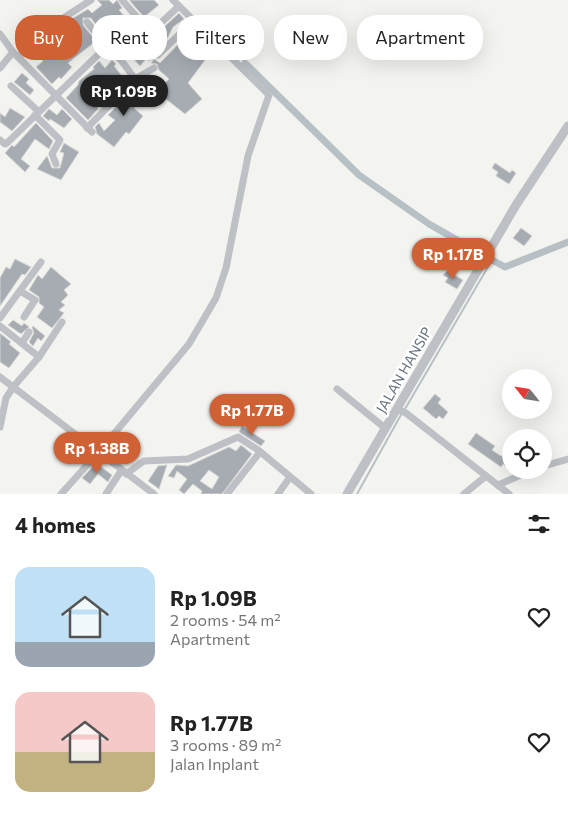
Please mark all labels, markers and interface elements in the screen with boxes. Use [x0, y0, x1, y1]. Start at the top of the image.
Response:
chip: Buy [15, 15, 82, 60]
chip: Rent [92, 15, 167, 60]
chip: Filters [177, 15, 264, 60]
chip: New [274, 15, 347, 60]
chip: Apartment [357, 15, 483, 60]
pin: Rp 1.09B [72, 74, 176, 117]
text: Rp 1.09B [91, 81, 157, 100]
pin: Rp 1.17B [401, 238, 505, 280]
text: Rp 1.17B [423, 244, 483, 263]
street label: JALAN HANSIP [372, 324, 435, 416]
north arrow [502, 369, 552, 419]
map controls [502, 369, 552, 479]
pin: Rp 1.77B [200, 394, 304, 436]
text: Rp 1.77B [220, 400, 284, 419]
button: locate [502, 429, 552, 479]
pin: Rp 1.38B [45, 432, 149, 474]
text: Rp 1.38B [65, 438, 129, 457]
icon: filters [525, 510, 553, 538]
text: 4 homes [15, 512, 96, 537]
text: Rp 1.09B [170, 585, 257, 610]
icon: home [55, 587, 115, 647]
icon: heart [525, 603, 553, 631]
text: 2 rooms · 54 m² [170, 610, 281, 629]
text: Apartment [170, 629, 250, 648]
text: Rp 1.77B [170, 710, 253, 735]
icon: home [55, 712, 115, 772]
icon: heart [525, 728, 553, 756]
text: 3 rooms · 89 m² [170, 735, 281, 754]
text: Jalan Inplant [170, 754, 259, 773]

